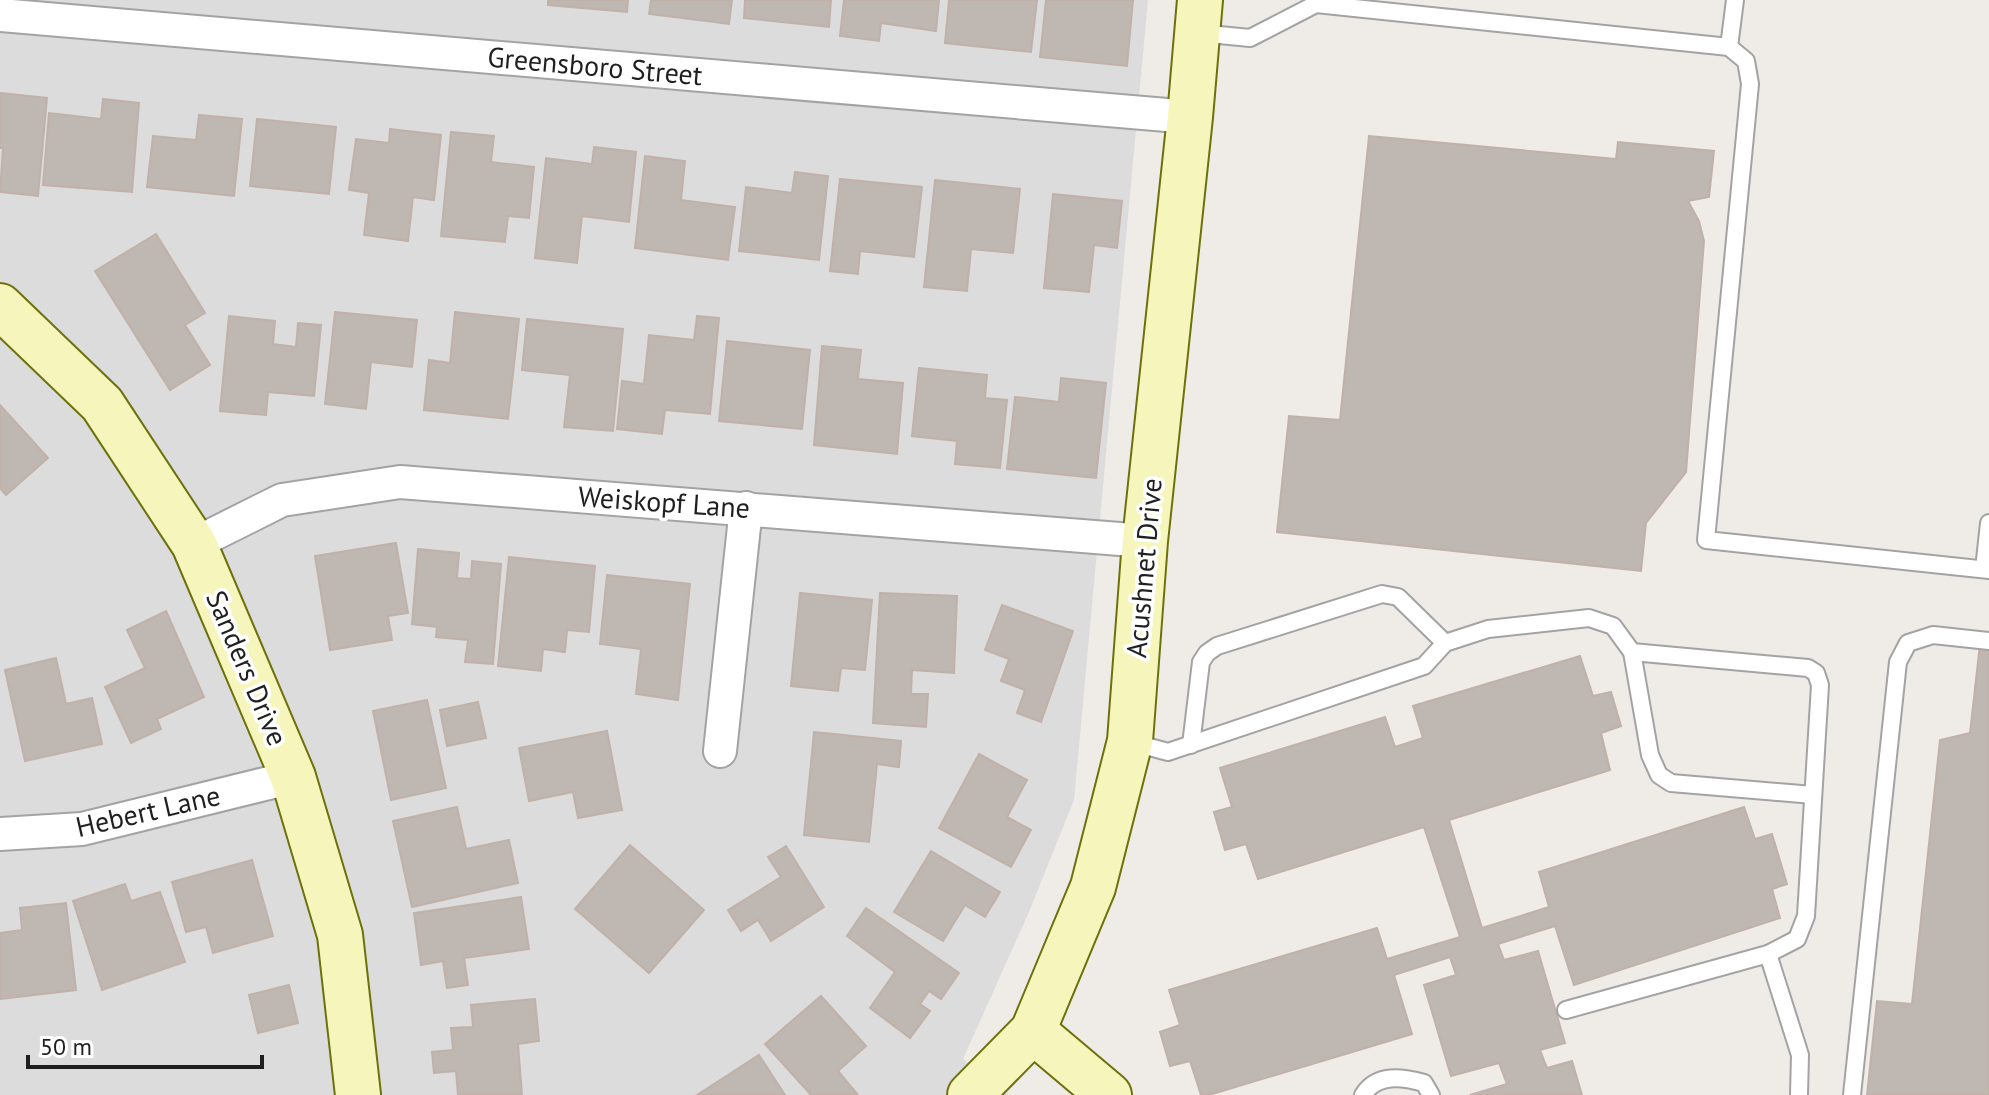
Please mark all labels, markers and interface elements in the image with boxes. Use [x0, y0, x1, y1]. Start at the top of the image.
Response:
street label: Greensboro Street [486, 38, 705, 93]
street label: Weiskopf Lane [577, 477, 751, 526]
street label: Acushnet Drive [1117, 477, 1170, 659]
street label: Sanders Drive [198, 585, 297, 751]
street label: Hebert Lane [72, 776, 224, 845]
scale bar [28, 1019, 262, 1069]
text: 50 m [40, 1031, 92, 1062]

